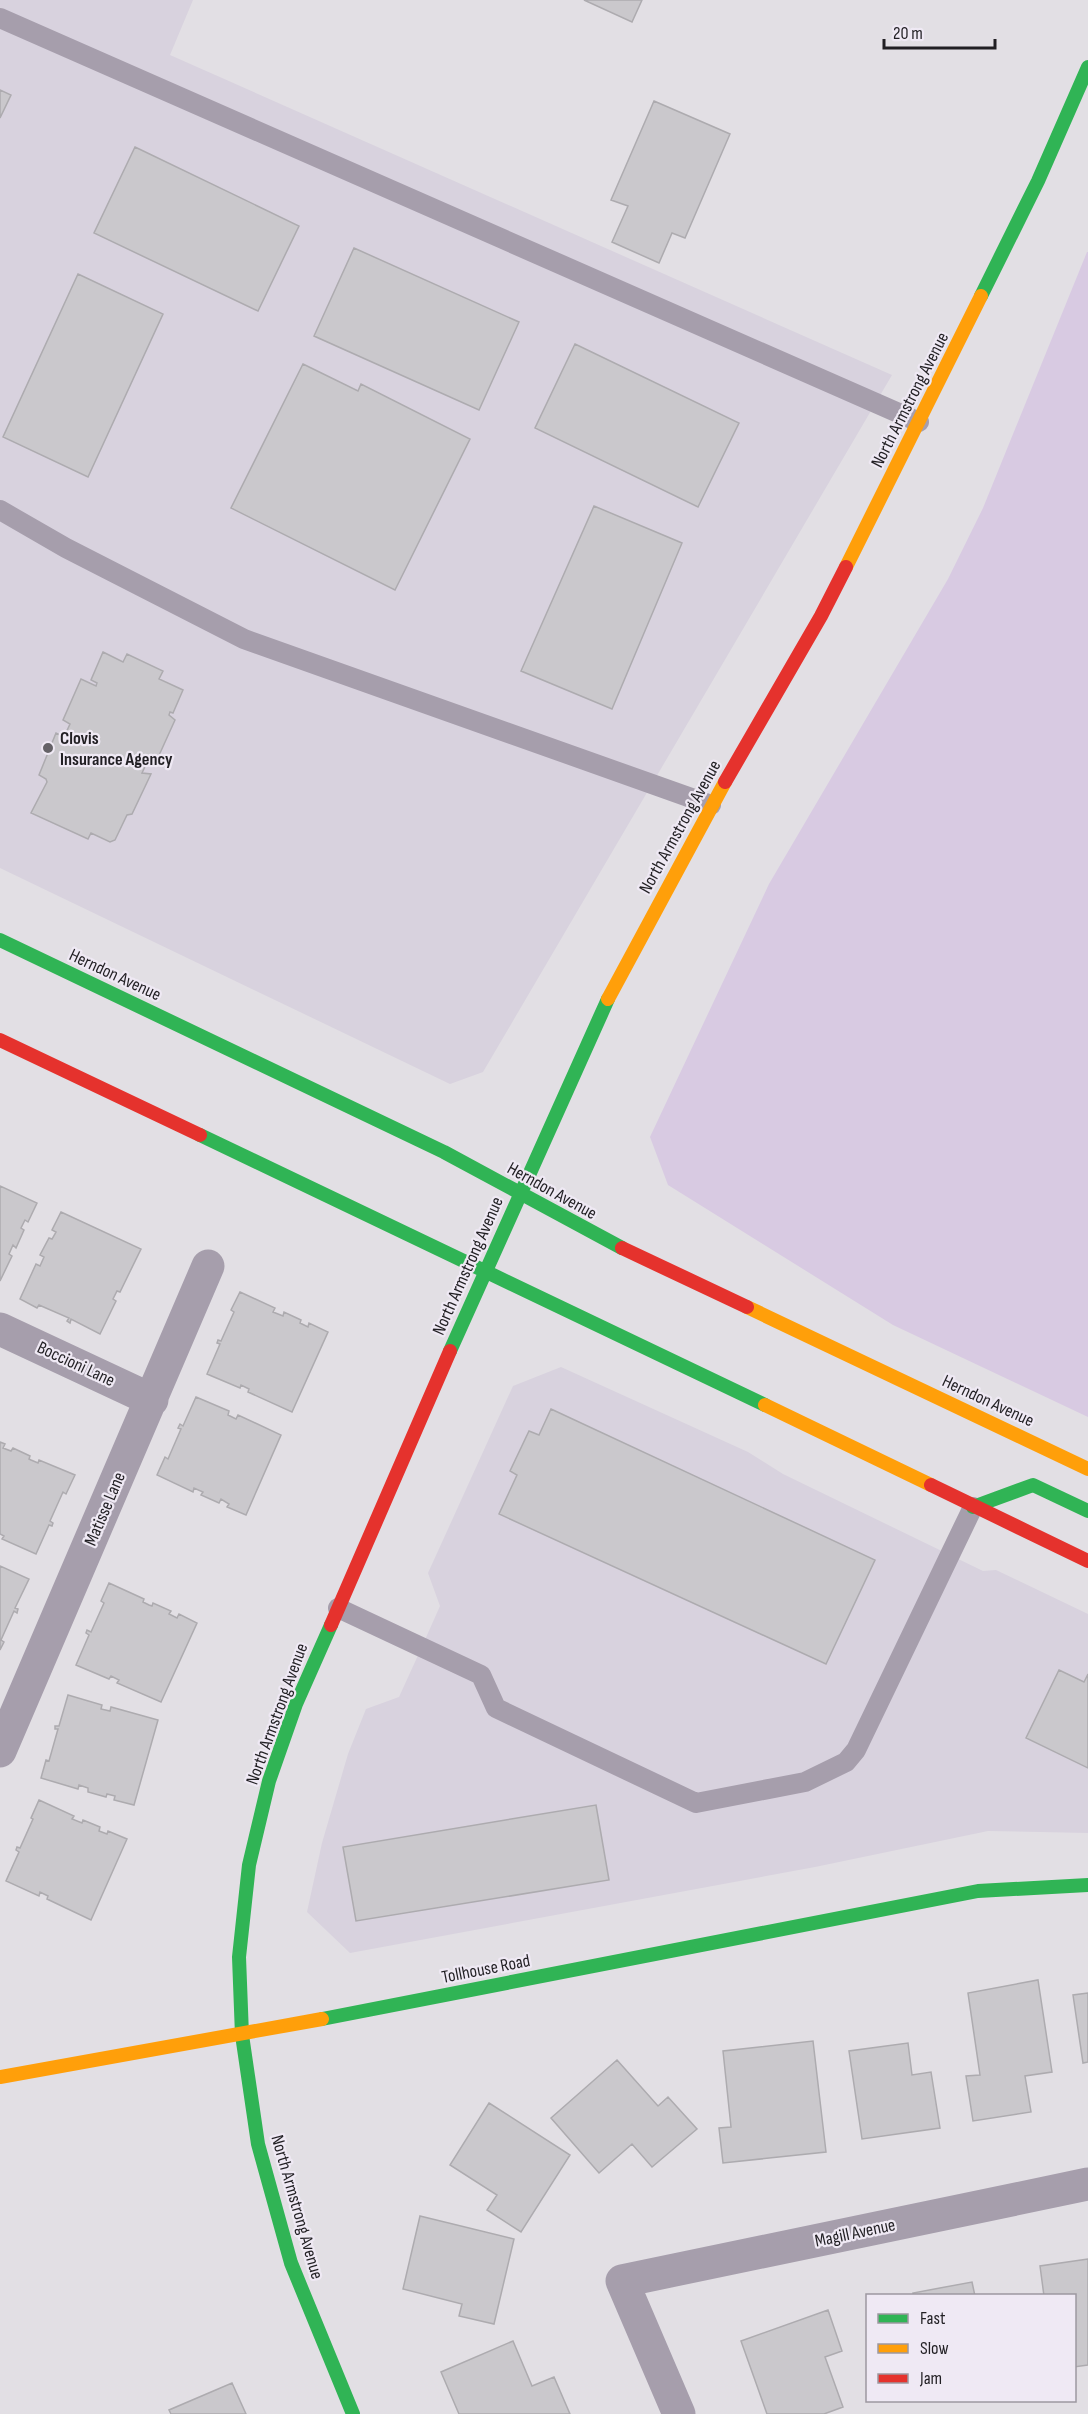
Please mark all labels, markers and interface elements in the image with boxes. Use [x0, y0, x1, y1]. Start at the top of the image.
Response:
scale bar [884, 12, 995, 50]
text: 20 m [893, 23, 923, 44]
street label: North Armstrong Avenue [867, 329, 953, 471]
place label: Clovis Insurance Agency [60, 728, 173, 770]
marker: Clovis Insurance Agency [41, 741, 55, 755]
street label: North Armstrong Avenue [635, 757, 725, 897]
street label: Herndon Avenue [66, 945, 164, 1005]
street label: Herndon Avenue [504, 1158, 600, 1224]
street label: North Armstrong Avenue [428, 1194, 508, 1338]
street label: Boccioni Lane [34, 1337, 118, 1391]
street label: Herndon Avenue [939, 1371, 1037, 1431]
street label: Matisse Lane [80, 1469, 130, 1549]
street label: North Armstrong Avenue [242, 1640, 312, 1788]
street label: Tollhouse Road [440, 1950, 532, 1988]
street label: North Armstrong Avenue [266, 2133, 328, 2281]
street label: Magill Avenue [813, 2214, 897, 2252]
legend [866, 2294, 1076, 2402]
text: Fast [920, 2308, 946, 2329]
text: Slow [920, 2338, 949, 2359]
text: Jam [919, 2368, 942, 2389]

